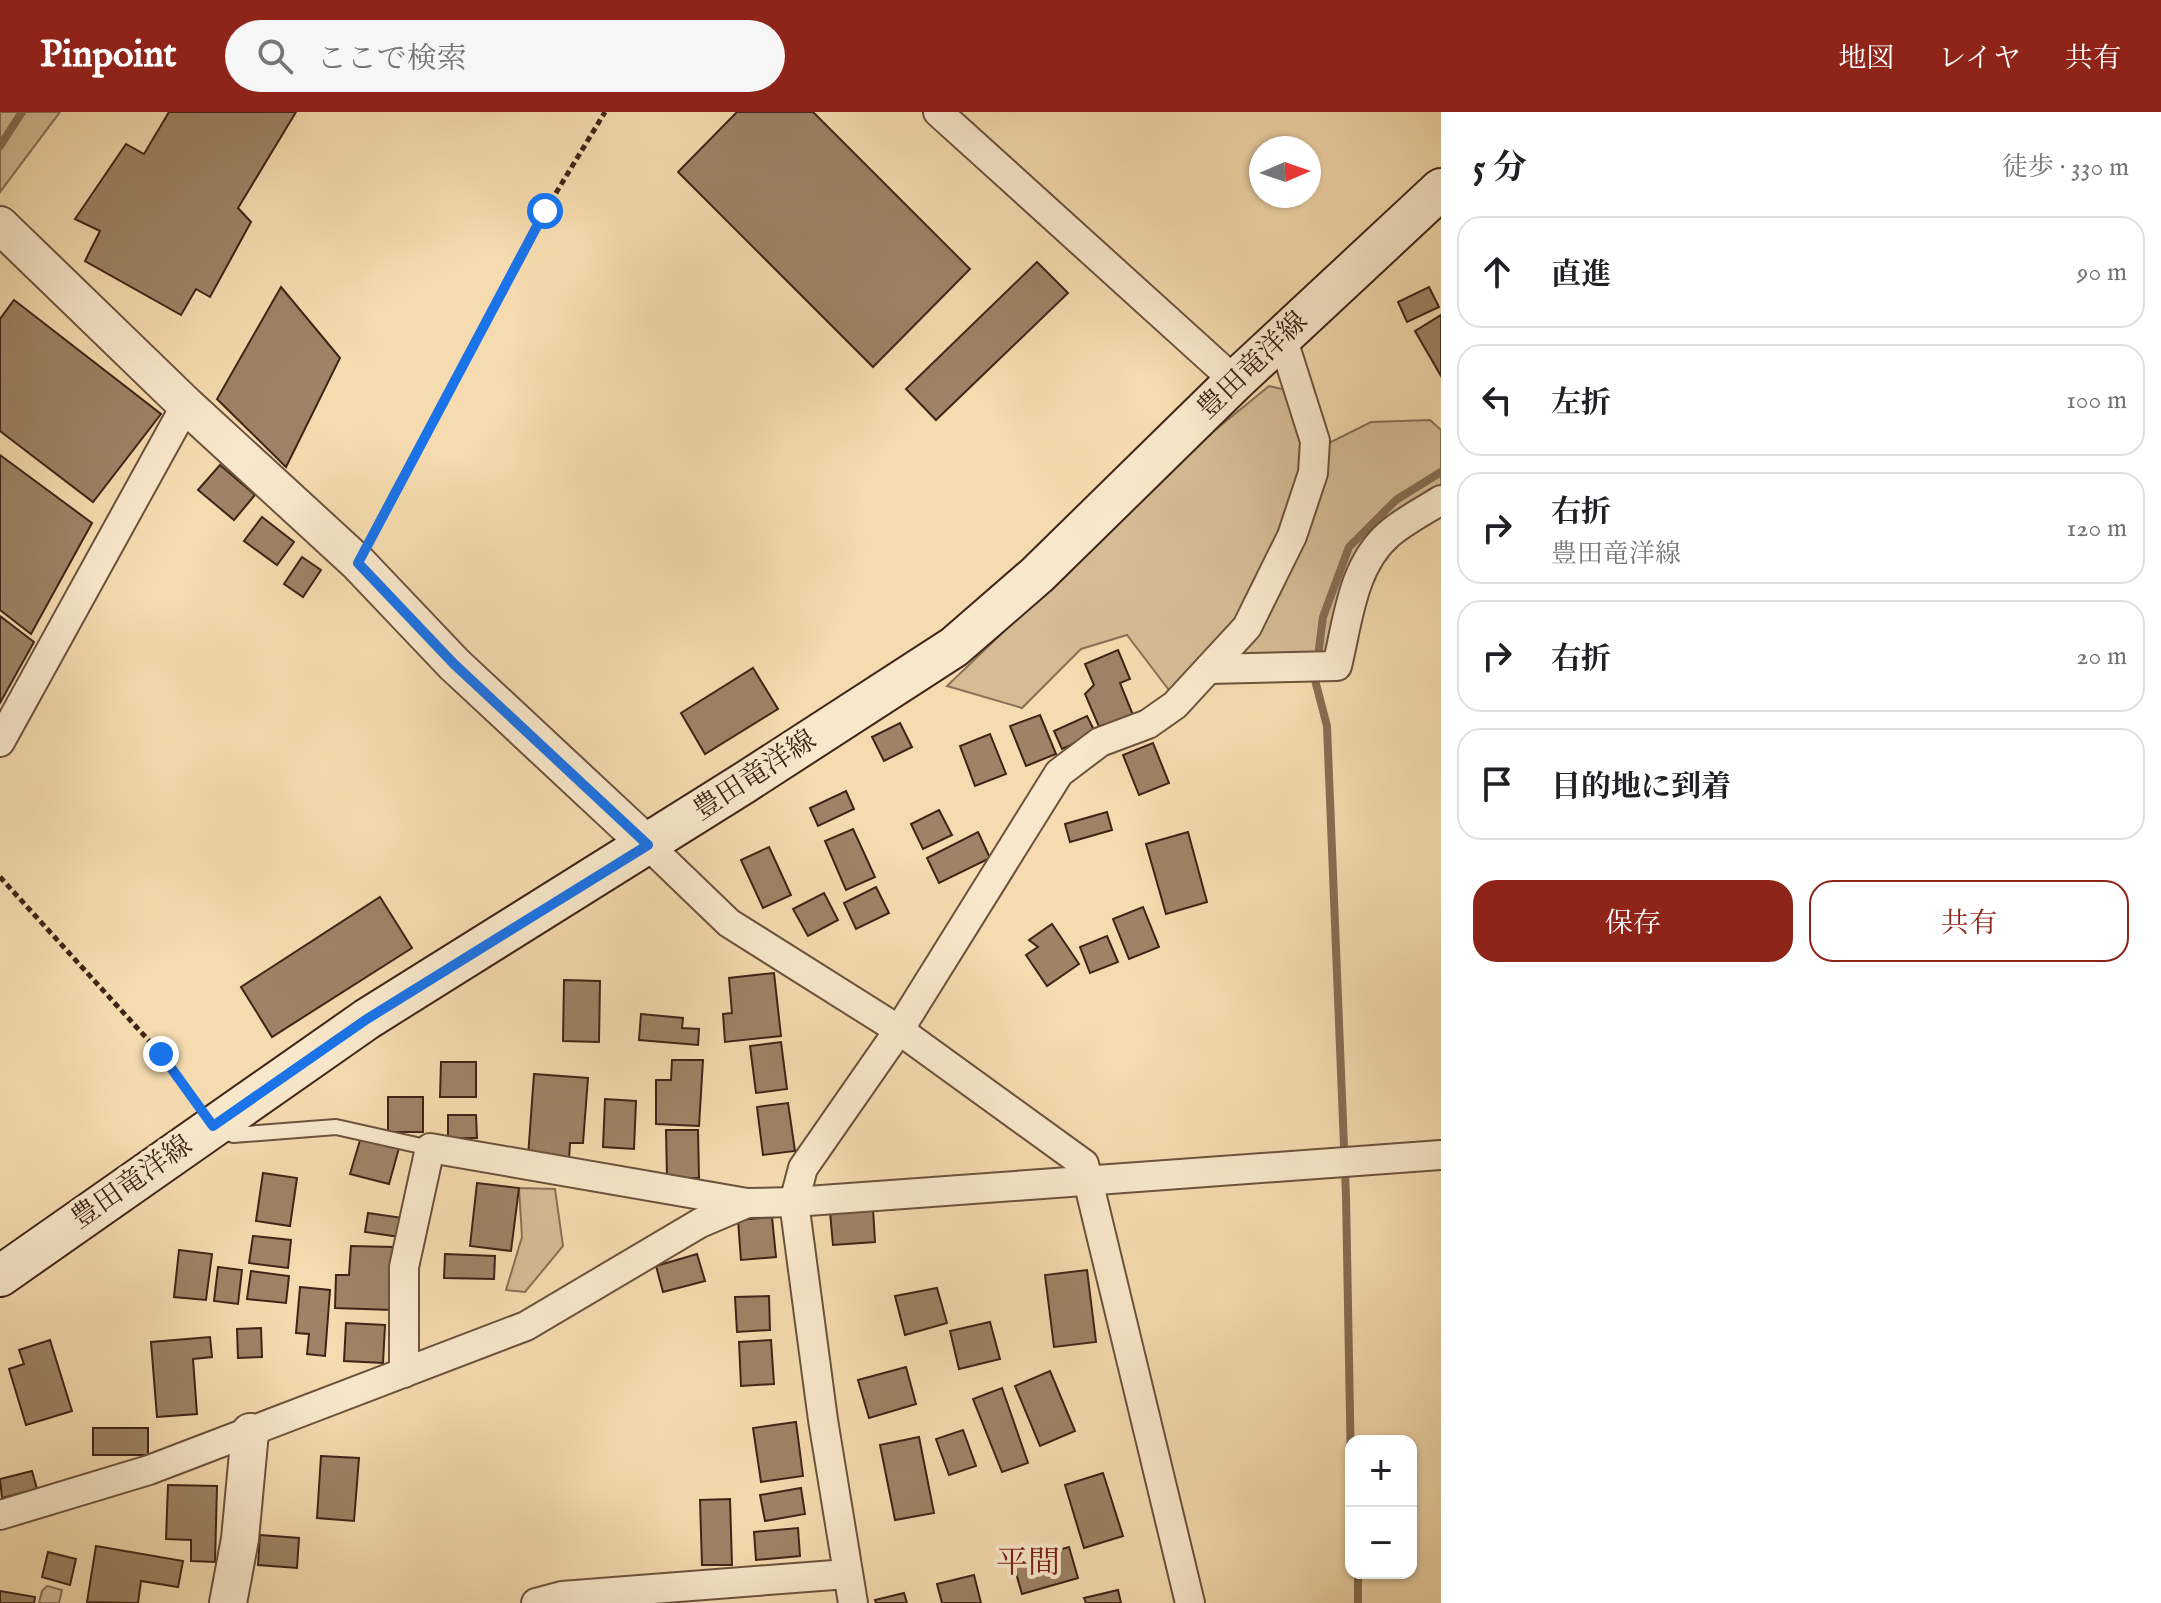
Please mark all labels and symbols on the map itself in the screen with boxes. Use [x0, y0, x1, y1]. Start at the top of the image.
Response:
north arrow [1249, 136, 1321, 208]
route start [527, 193, 563, 229]
street label: 豊田竜洋線 [1190, 305, 1316, 427]
street label: 豊田竜洋線 [687, 723, 823, 829]
route end [143, 1036, 179, 1072]
street label: 豊田竜洋線 [65, 1129, 199, 1237]
district label: 平間 [996, 1544, 1060, 1585]

